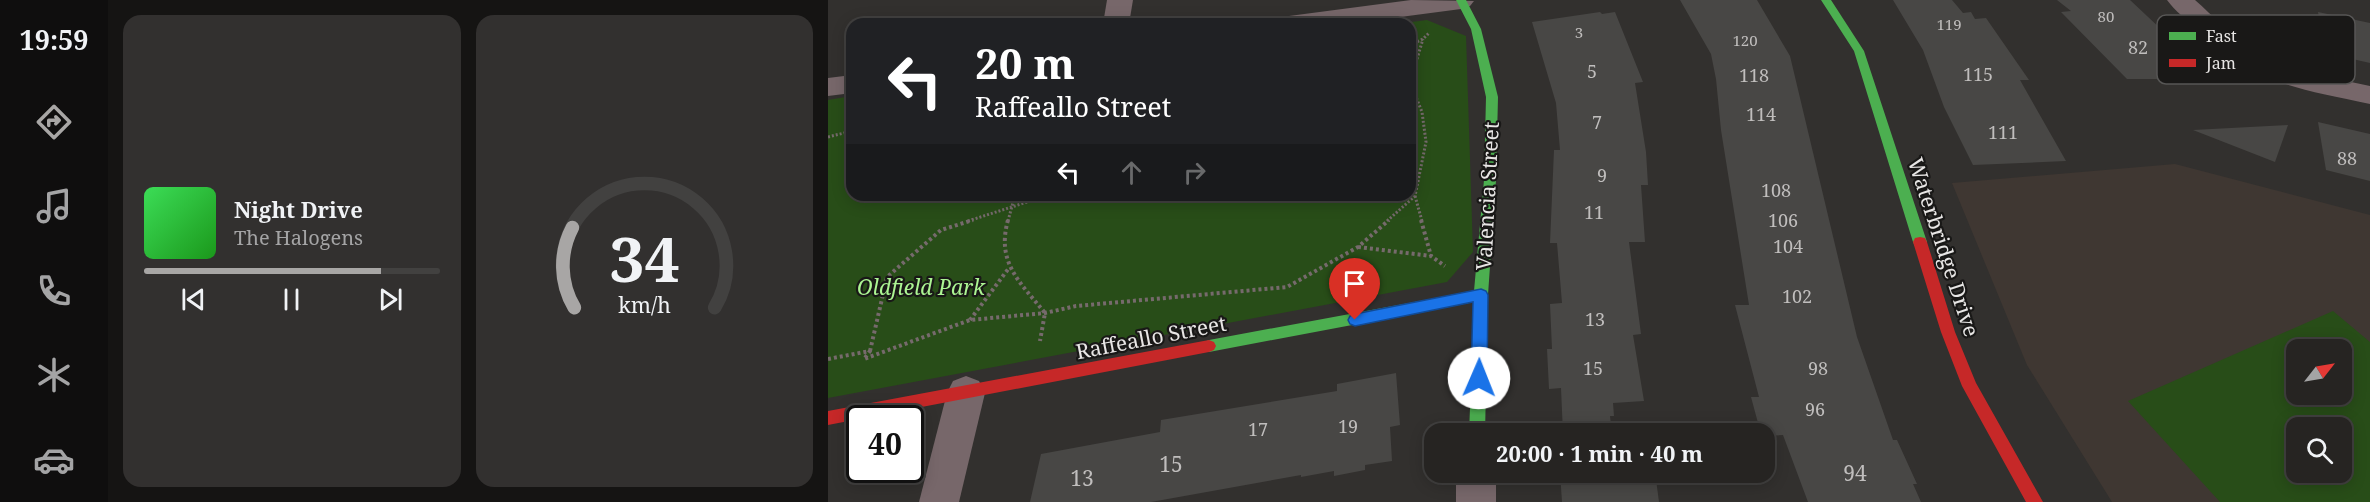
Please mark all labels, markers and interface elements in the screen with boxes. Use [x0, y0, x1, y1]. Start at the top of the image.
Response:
house number: 80 [2098, 6, 2114, 26]
house number: 119 [1936, 14, 1962, 34]
legend [2157, 15, 2355, 84]
text: 19:59 [19, 21, 89, 58]
house number: 3 [1575, 22, 1583, 42]
text: Fast [2206, 25, 2237, 47]
house number: 120 [1732, 30, 1758, 50]
text: 20 m [975, 34, 1075, 91]
house number: 82 [2128, 35, 2148, 59]
icon: left [876, 42, 954, 120]
text: Jam [2205, 52, 2236, 74]
house number: 5 [1587, 59, 1597, 83]
house number: 115 [1963, 62, 1993, 86]
house number: 118 [1739, 63, 1769, 87]
text: Raffeallo Street [975, 88, 1171, 125]
icon: directions [33, 101, 75, 143]
house number: 114 [1746, 102, 1776, 126]
house number: 7 [1592, 110, 1602, 134]
house number: 111 [1988, 120, 2018, 144]
street label: Valencia Street [1469, 121, 1505, 271]
house number: 88 [2337, 146, 2357, 170]
street label: Waterbridge Drive [1902, 154, 1986, 340]
icon: left [1052, 156, 1085, 189]
icon: ahead [1115, 156, 1148, 189]
icon: right [1178, 156, 1211, 189]
house number: 9 [1597, 163, 1607, 187]
house number: 108 [1761, 178, 1791, 202]
icon: music [33, 185, 75, 227]
text: Night Drive [234, 194, 363, 224]
house number: 11 [1584, 200, 1604, 224]
house number: 106 [1768, 208, 1798, 232]
text: 34 [609, 215, 680, 300]
text: The Halogens [234, 224, 363, 251]
house number: 104 [1773, 234, 1803, 258]
pin [1329, 258, 1380, 320]
icon: arrive [1338, 267, 1371, 300]
icon: phone [33, 270, 75, 312]
park label: Oldfield Park [857, 273, 986, 301]
icon: previous [177, 283, 210, 316]
icon: pause [275, 283, 308, 316]
icon: next [374, 283, 407, 316]
house number: 102 [1782, 284, 1812, 308]
text: km/h [618, 290, 671, 319]
house number: 13 [1585, 307, 1605, 331]
street label: Raffeallo Street [1073, 309, 1229, 365]
north arrow [2286, 339, 2352, 405]
map controls [2286, 339, 2352, 483]
position arrow [1447, 346, 1511, 410]
icon: climate [33, 354, 75, 396]
house number: 15 [1583, 356, 1603, 380]
house number: 98 [1808, 356, 1828, 380]
house number: 96 [1805, 397, 1825, 421]
speed limit sign: 40 [846, 405, 924, 483]
house number: 19 [1338, 414, 1358, 438]
house number: 17 [1248, 417, 1268, 441]
button: search [2286, 417, 2352, 483]
text: 20:00 · 1 min · 40 m [1496, 438, 1703, 468]
icon: car [33, 439, 75, 481]
house number: 15 [1159, 450, 1183, 478]
house number: 94 [1843, 459, 1867, 487]
house number: 13 [1070, 464, 1094, 492]

